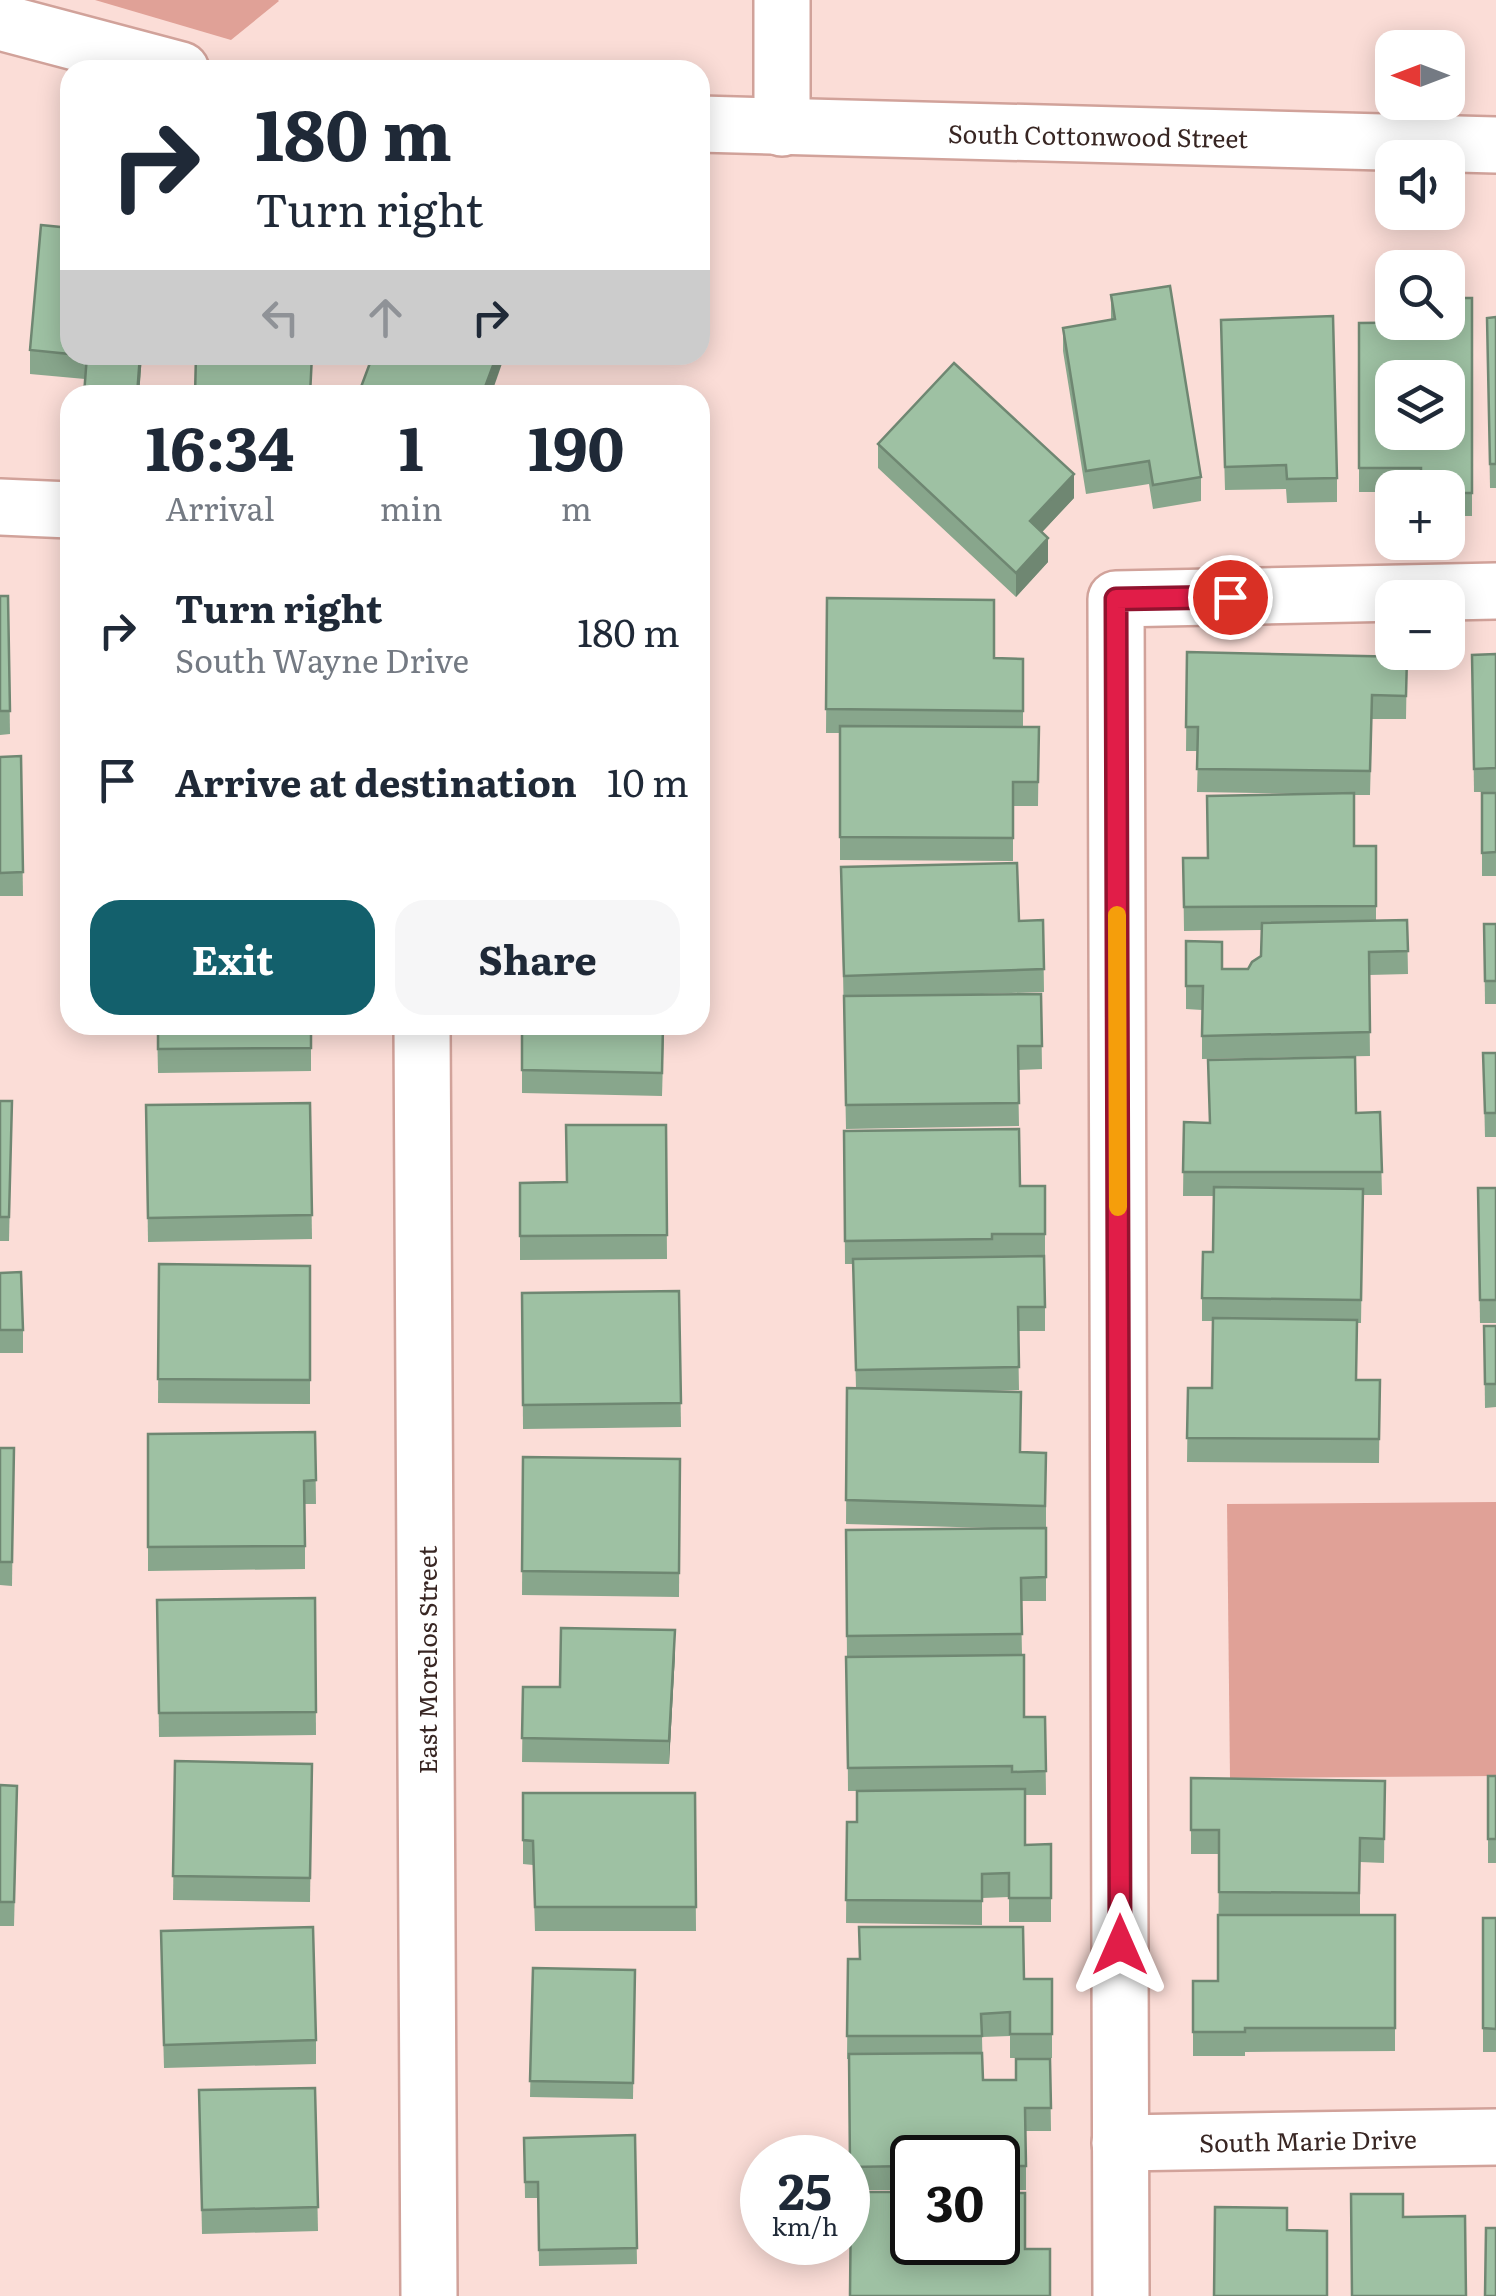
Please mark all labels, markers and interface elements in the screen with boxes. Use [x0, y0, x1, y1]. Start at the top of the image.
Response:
north arrow [1375, 30, 1465, 120]
map controls [1375, 30, 1465, 670]
text: 180 m [255, 79, 452, 183]
icon: right [90, 100, 220, 230]
street label: South Cottonwood Street [948, 114, 1248, 156]
button: sound [1375, 140, 1465, 230]
text: Turn right [255, 174, 483, 241]
button: search [1375, 250, 1465, 340]
icon: left [253, 290, 308, 345]
icon: ahead [358, 290, 413, 345]
icon: right [463, 290, 518, 345]
button: layers [1375, 360, 1465, 450]
text: 16:34 [146, 400, 294, 489]
text: 1 [399, 400, 424, 489]
text: 190 [528, 400, 624, 489]
button: + [1375, 470, 1465, 560]
text: Arrival [165, 483, 274, 531]
text: min [380, 483, 443, 531]
text: m [561, 483, 592, 531]
pin [1188, 555, 1273, 640]
icon: arrive [1203, 570, 1258, 625]
text: Turn right [175, 578, 382, 635]
button: − [1375, 580, 1465, 670]
text: 180 m [577, 602, 680, 659]
icon: right [90, 603, 145, 658]
text: South Wayne Drive [175, 635, 469, 683]
text: Arrive at destination [175, 752, 577, 809]
text: 10 m [607, 752, 689, 809]
icon: arrive [90, 753, 145, 808]
button: Exit [90, 900, 375, 1015]
button: Share [395, 900, 680, 1015]
street label: East Morelos Street [408, 1546, 445, 1774]
position arrow [1068, 1893, 1172, 1997]
street label: South Marie Drive [1199, 2120, 1417, 2160]
speed limit sign: 30 [890, 2135, 1020, 2265]
text: 25 [778, 2151, 832, 2225]
text: km/h [772, 2207, 838, 2244]

